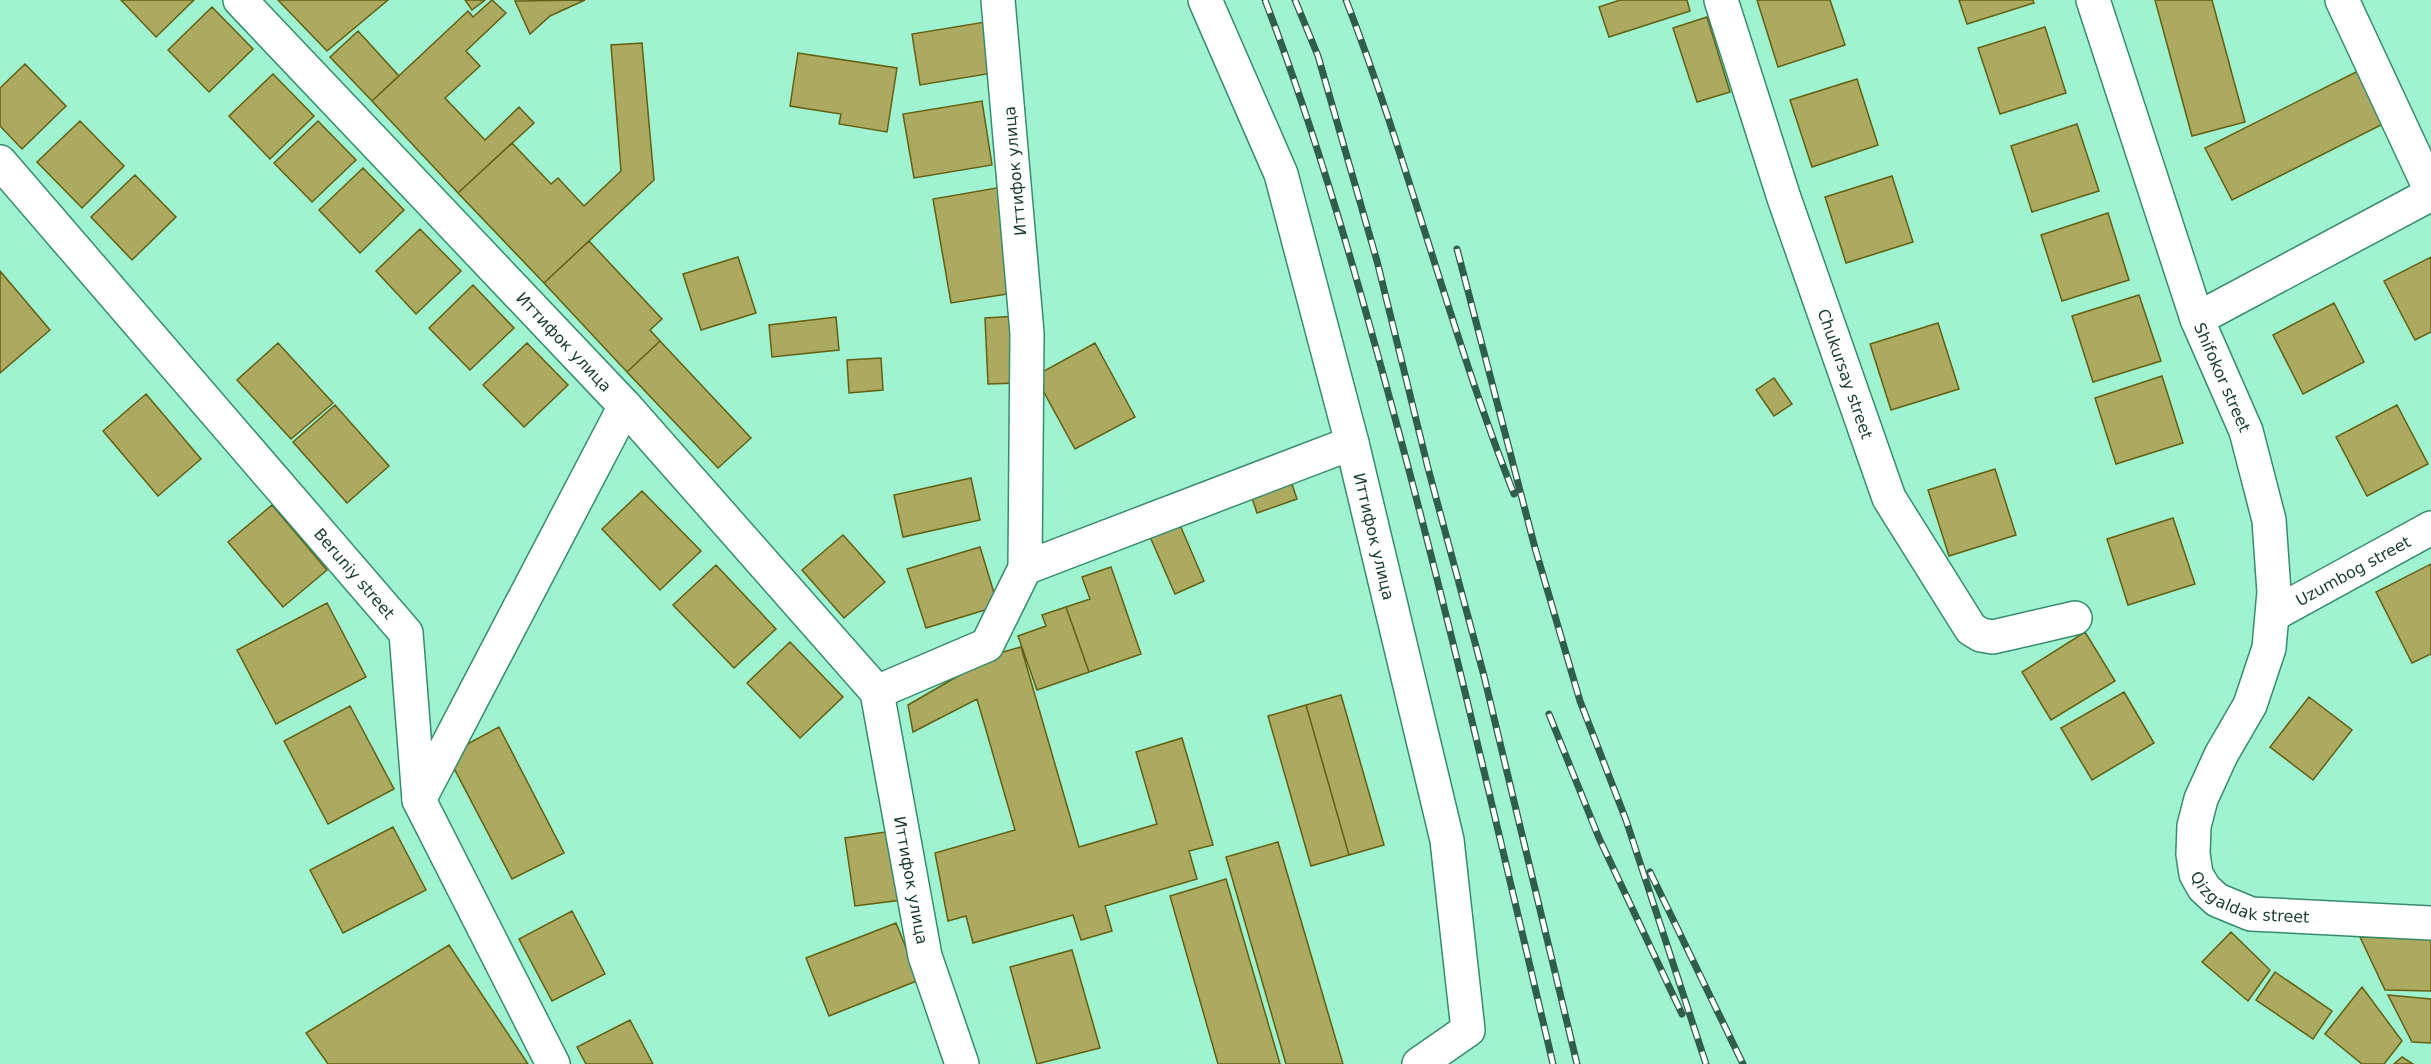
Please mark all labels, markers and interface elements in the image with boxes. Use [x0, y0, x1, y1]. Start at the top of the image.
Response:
street label: Иттифок улица [1000, 105, 1030, 237]
street label: Иттифок улица [512, 288, 616, 396]
street label: Chukursay street [1814, 306, 1877, 441]
street label: Shifokor street [2190, 320, 2255, 435]
street label: Иттифок улица [1350, 471, 1399, 602]
street label: Beruniy street [310, 524, 399, 622]
street label: Uzumbog street [2292, 532, 2414, 610]
street label: Иттифок улица [890, 815, 932, 946]
street label: Qizgaldak street [2187, 868, 2310, 926]

